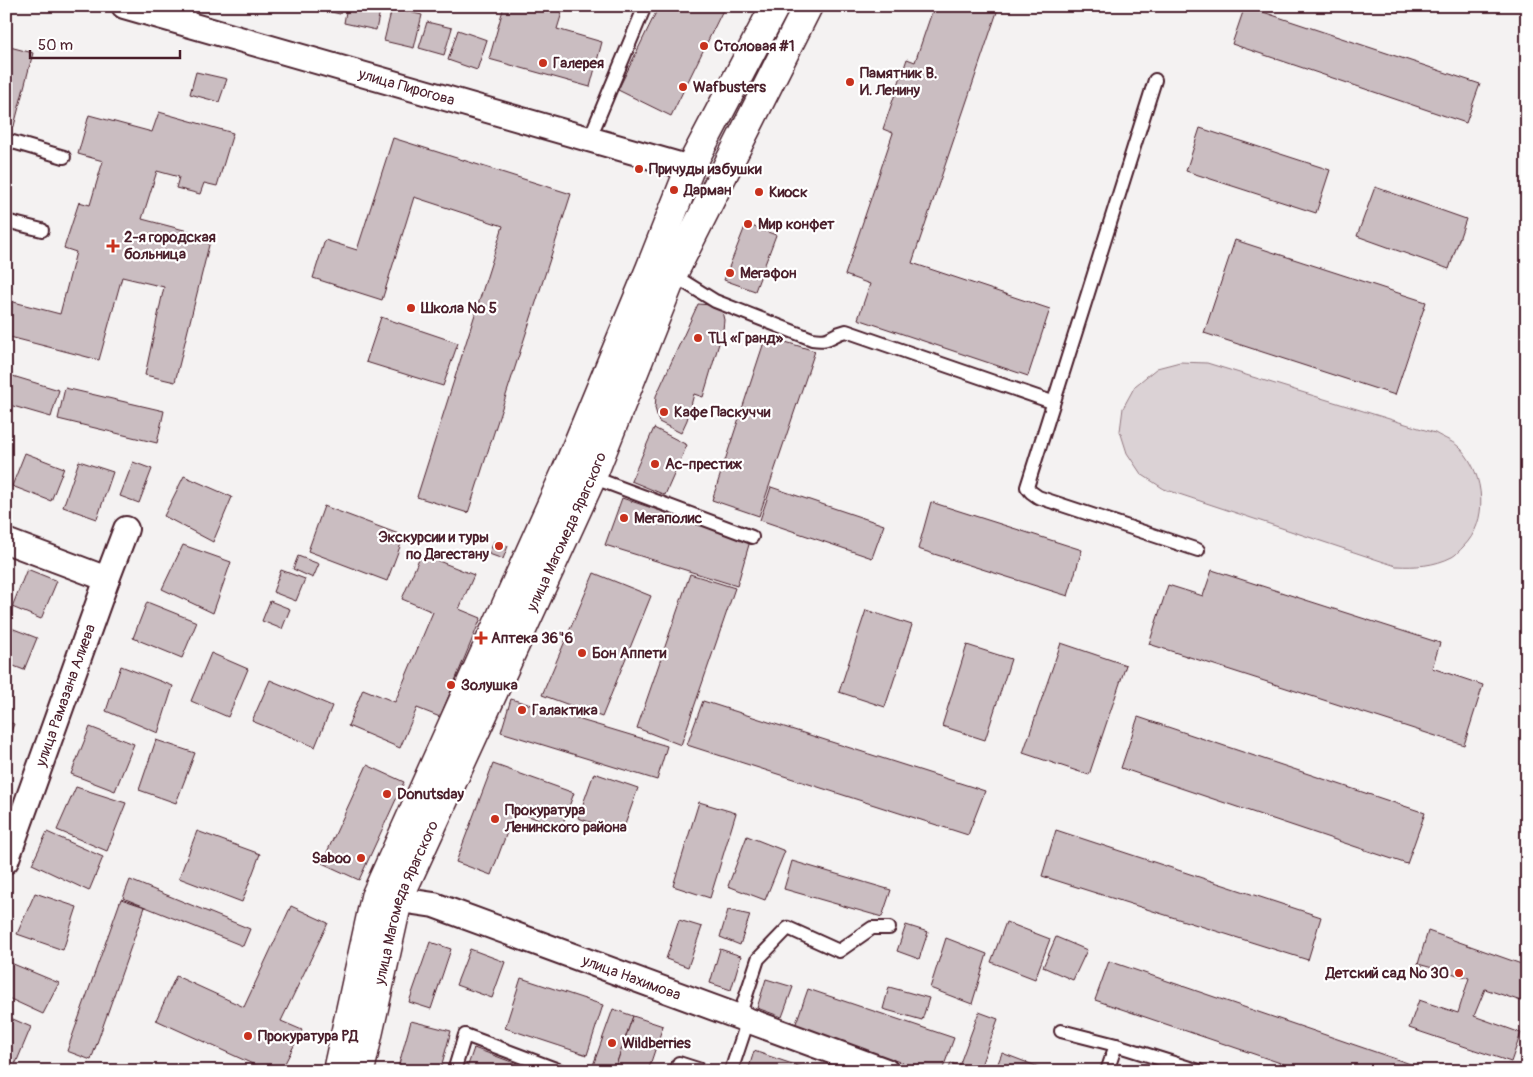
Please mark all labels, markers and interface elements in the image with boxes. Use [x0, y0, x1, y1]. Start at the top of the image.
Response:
scale bar [30, 28, 180, 60]
text: 50 m [38, 36, 73, 55]
place label: Столовая #1 [714, 37, 795, 56]
marker: Столовая #1 [698, 40, 710, 52]
place label: Галерея [553, 54, 604, 73]
marker: Галерея [537, 57, 549, 69]
street label: улица Пирогова [355, 64, 457, 110]
place label: Памятник В. И. Ленину [860, 64, 937, 100]
marker: Памятник В. И. Ленину [844, 76, 856, 88]
place label: Wafbusters [693, 78, 766, 97]
marker: Wafbusters [677, 81, 689, 93]
place label: Причуды избушки [649, 160, 762, 179]
marker: Причуды избушки [633, 163, 645, 175]
place label: Дарман [683, 181, 732, 200]
place label: Киоск [769, 183, 808, 202]
marker: Дарман [668, 184, 680, 196]
marker: Киоск [753, 186, 765, 198]
place label: Мир конфет [758, 215, 835, 234]
marker: Мир конфет [742, 218, 754, 230]
place label: 2-я городская больница [124, 228, 216, 264]
marker: 2-я городская больница [106, 239, 120, 253]
place label: Мегафон [740, 264, 797, 283]
marker: Мегафон [724, 267, 736, 279]
place label: Школа № 5 [420, 299, 497, 318]
marker: Школа № 5 [405, 302, 417, 314]
place label: ТЦ «Гранд» [707, 329, 783, 348]
marker: ТЦ «Гранд» [692, 332, 704, 344]
place label: Кафе Паскуччи [674, 403, 771, 422]
marker: Кафе Паскуччи [658, 406, 670, 418]
street label: улица Магомеда Ярагского [522, 450, 610, 615]
place label: Ас-престиж [665, 455, 742, 474]
marker: Ас-престиж [649, 458, 661, 470]
place label: Мегаполис [634, 509, 703, 528]
marker: Мегаполис [618, 512, 630, 524]
place label: Экскурсии и туры по Дагестану [379, 528, 490, 564]
marker: Экскурсии и туры по Дагестану [493, 540, 505, 552]
street label: улица Рамазана Алиева [31, 621, 100, 770]
place label: Аптека 36"6 [491, 629, 573, 648]
marker: Аптека 36"6 [475, 632, 487, 644]
place label: Бон Аппети [592, 644, 667, 663]
marker: Бон Аппети [576, 647, 588, 659]
place label: Золушка [461, 676, 518, 695]
marker: Золушка [445, 679, 457, 691]
place label: Галактика [532, 701, 598, 720]
marker: Галактика [516, 704, 528, 716]
place label: Donutsday [397, 785, 464, 804]
marker: Donutsday [381, 788, 393, 800]
place label: Прокуратура Ленинского района [504, 801, 627, 837]
marker: Прокуратура Ленинского района [489, 813, 501, 825]
street label: улица Магомеда Ярагского [370, 818, 443, 987]
place label: Saboo [312, 849, 351, 868]
marker: Saboo [355, 852, 367, 864]
street label: улица Нахимова [579, 950, 683, 1004]
place label: Детский сад № 30 [1325, 964, 1449, 983]
marker: Детский сад № 30 [1453, 967, 1465, 979]
place label: Прокуратура РД [258, 1027, 359, 1046]
marker: Прокуратура РД [242, 1030, 254, 1042]
place label: Wildberries [622, 1034, 691, 1053]
marker: Wildberries [606, 1037, 618, 1049]

